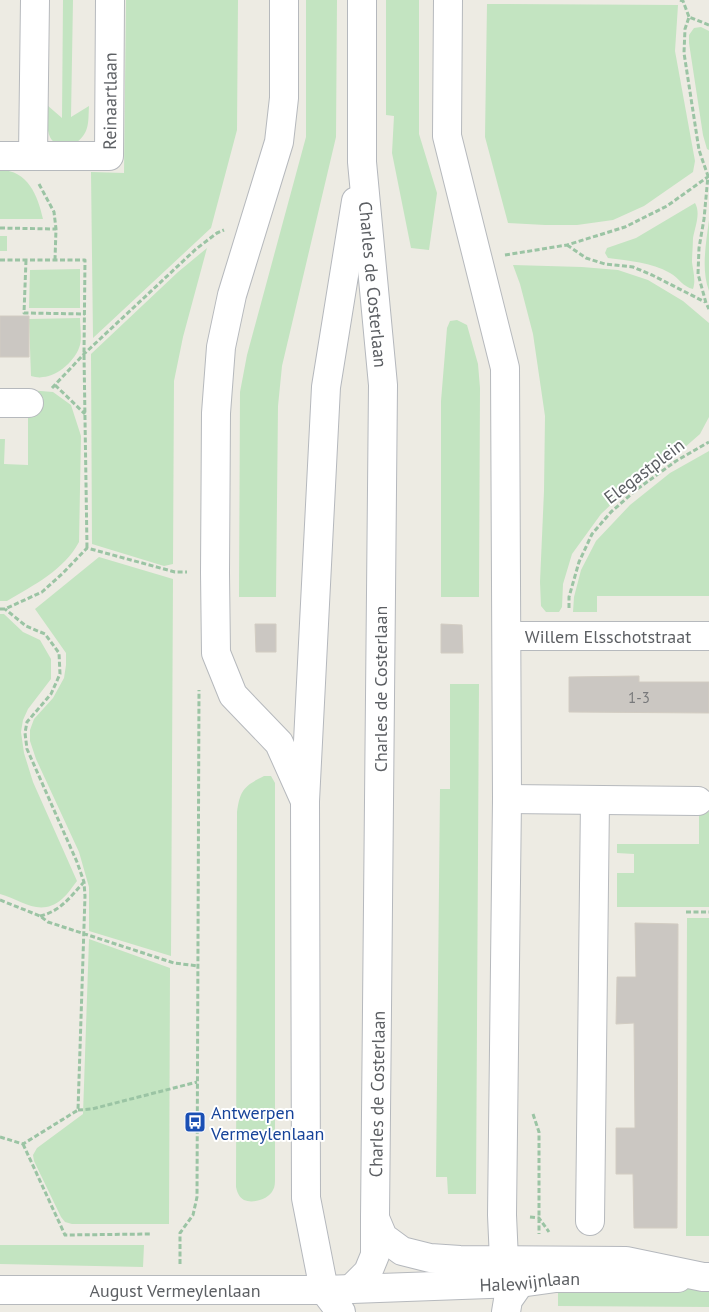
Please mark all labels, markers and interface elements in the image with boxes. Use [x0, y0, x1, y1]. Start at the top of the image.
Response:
street label: Reinaartlaan [98, 52, 121, 150]
street label: Charles de Costerlaan [354, 200, 393, 369]
street label: Elegastplein [599, 433, 689, 509]
street label: Charles de Costerlaan [369, 606, 392, 772]
street label: Willem Elsschotstraat [525, 625, 691, 648]
house number: 1-3 [628, 688, 650, 707]
street label: Charles de Costerlaan [364, 1011, 390, 1177]
place label: Antwerpen Vermeylenlaan [210, 1101, 324, 1145]
bus stop icon: Antwerpen Vermeylenlaan [183, 1110, 207, 1134]
street label: Halewijnlaan [479, 1267, 580, 1296]
street label: August Vermeylenlaan [89, 1279, 261, 1302]

